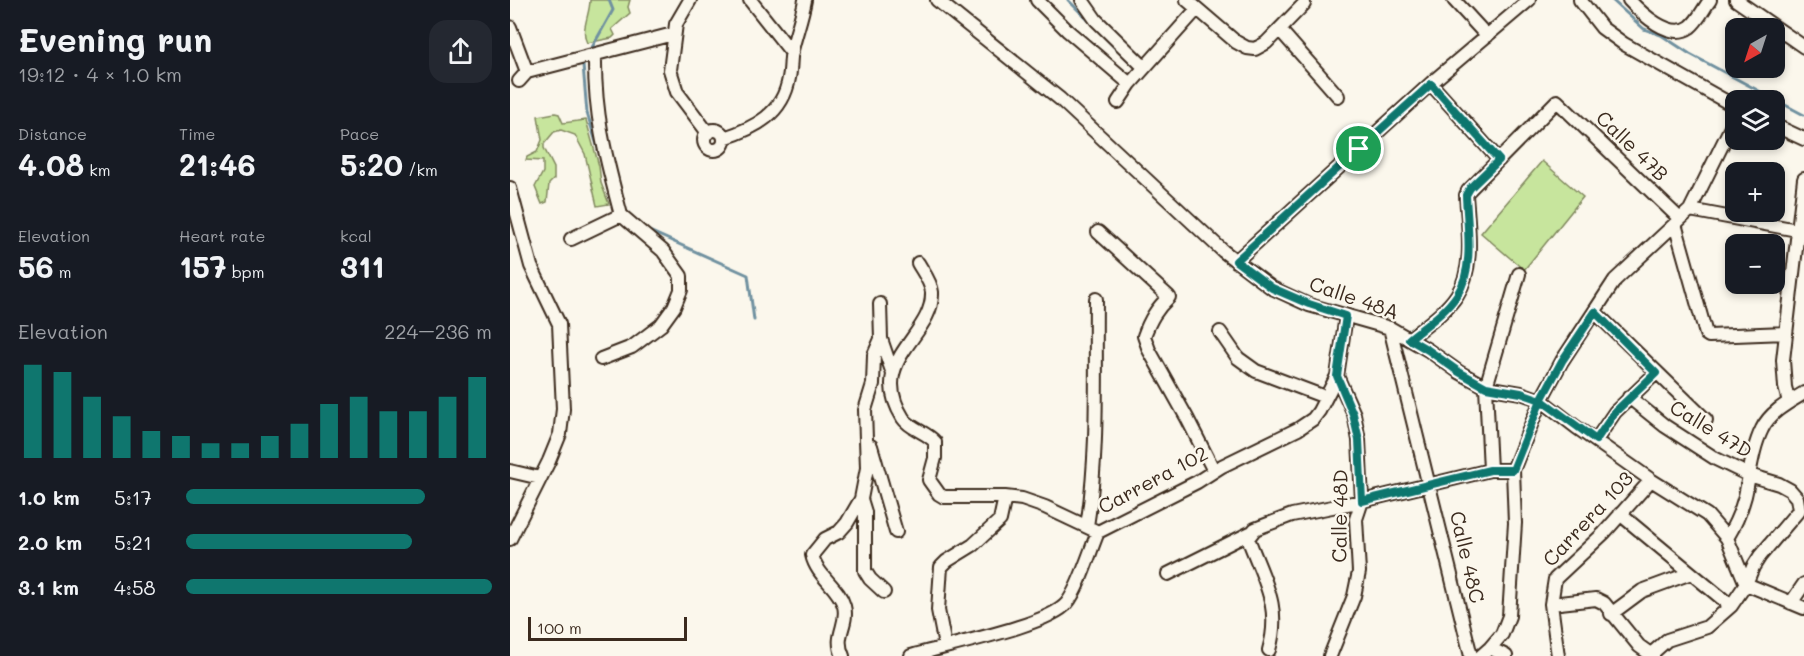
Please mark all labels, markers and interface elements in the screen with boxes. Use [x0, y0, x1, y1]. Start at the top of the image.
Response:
text: Evening run [18, 17, 212, 60]
north arrow [1725, 18, 1785, 78]
map controls [1725, 18, 1785, 294]
button: share [429, 20, 492, 83]
text: 19:12 · 4 × 1.0 km [18, 61, 182, 87]
button: layers [1725, 90, 1785, 150]
street label: Calle 47B [1591, 104, 1674, 186]
text: Distance [18, 123, 87, 144]
text: Time [179, 123, 215, 144]
text: Pace [340, 123, 379, 144]
pin [1333, 123, 1384, 174]
icon: arrive [1342, 132, 1375, 165]
text: 4.08 [18, 144, 84, 184]
text: 21:46 [179, 144, 256, 184]
text: 5:20 [340, 144, 403, 184]
text: km [84, 159, 111, 180]
text: /km [403, 159, 438, 180]
button: + [1725, 162, 1785, 222]
text: Elevation [18, 225, 90, 246]
text: Heart rate [179, 225, 265, 246]
text: kcal [340, 225, 372, 246]
button: − [1725, 234, 1785, 294]
text: 56 [18, 246, 54, 286]
text: 157 [179, 246, 227, 286]
text: 311 [340, 246, 385, 286]
text: m [54, 261, 72, 282]
text: bpm [227, 261, 264, 282]
street label: Calle 48A [1306, 270, 1403, 325]
text: Elevation [18, 318, 108, 344]
text: 224–236 m [384, 318, 492, 344]
street label: Calle 47D [1665, 393, 1758, 463]
street label: Carrera 102 [1093, 439, 1212, 519]
street label: Carrera 103 [1536, 465, 1638, 571]
street label: Calle 48D [1325, 469, 1353, 563]
text: 1.0 km [18, 484, 80, 510]
text: 5:17 [114, 484, 152, 510]
street label: Calle 48C [1445, 508, 1491, 605]
text: 2.0 km [18, 529, 82, 555]
text: 5:21 [114, 529, 152, 555]
text: 3.1 km [18, 574, 79, 600]
text: 4:58 [114, 574, 156, 600]
scale bar [528, 614, 687, 642]
text: 100 m [537, 617, 582, 638]

